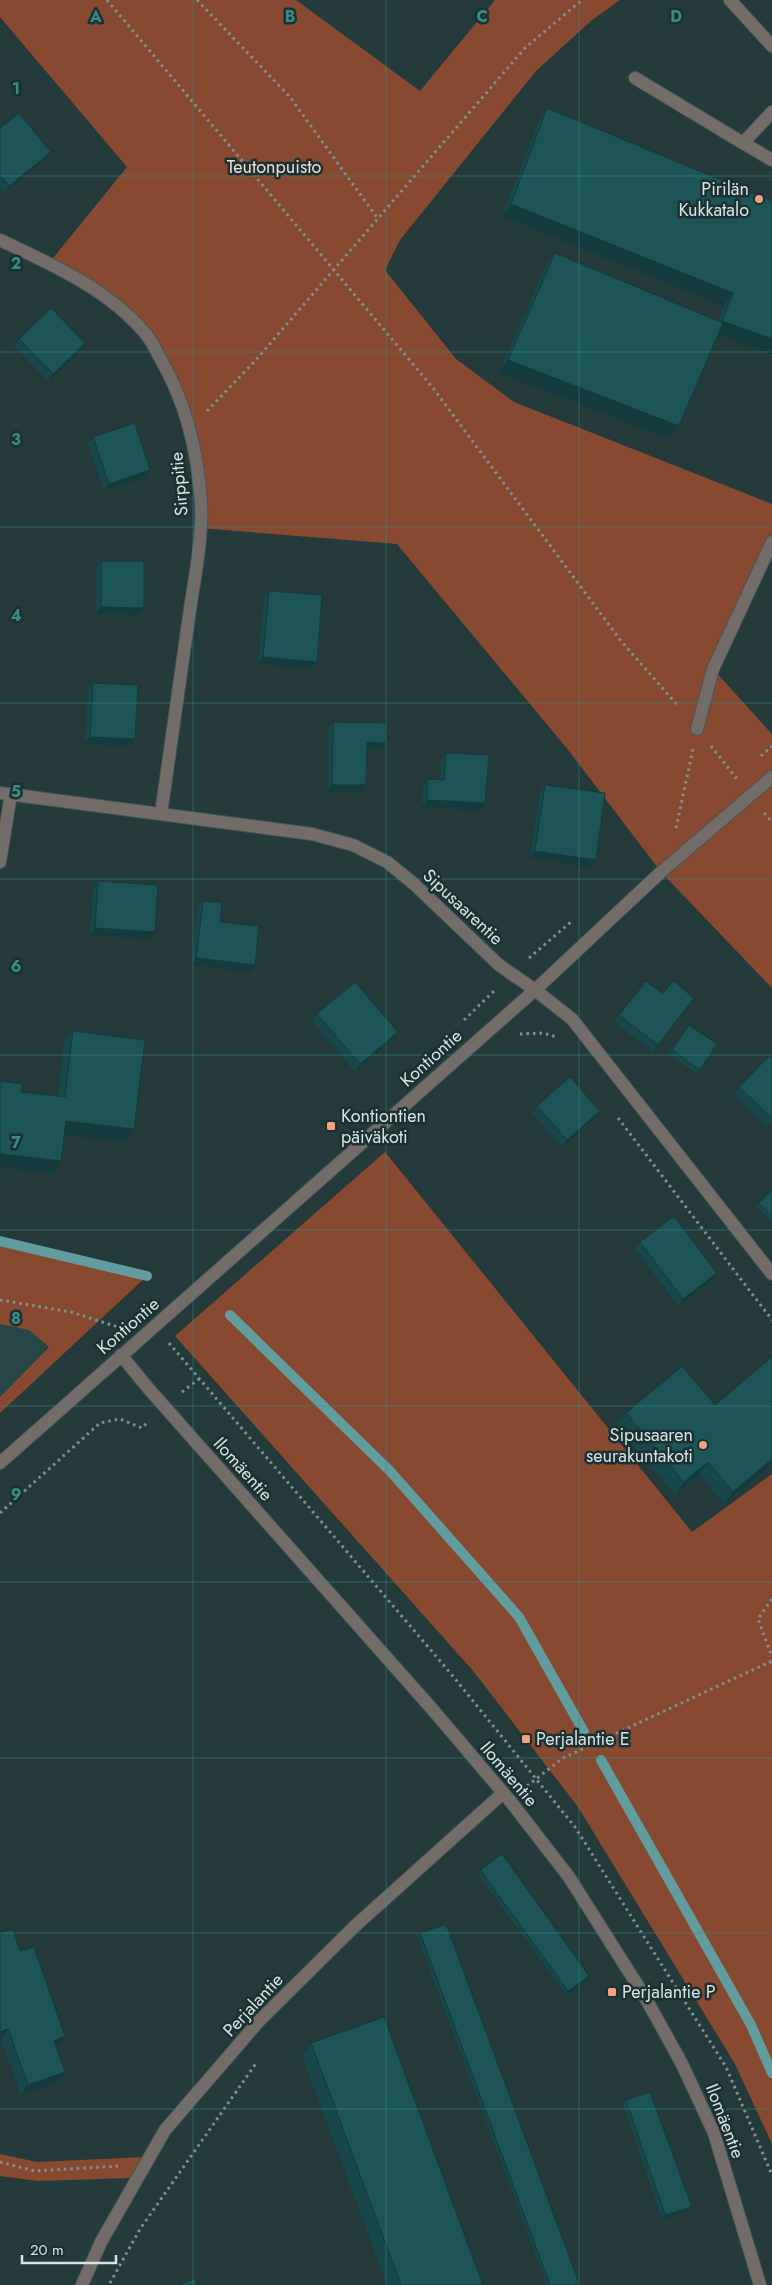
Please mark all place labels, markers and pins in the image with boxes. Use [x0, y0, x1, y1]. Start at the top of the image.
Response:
place label: Pirilän Kukkatalo [678, 176, 749, 223]
marker: Pirilän Kukkatalo [753, 193, 765, 205]
place label: Kontiontien päiväkoti [341, 1103, 426, 1150]
marker: Kontiontien päiväkoti [325, 1120, 337, 1132]
place label: Sipusaaren seurakuntakoti [586, 1422, 693, 1469]
marker: Sipusaaren seurakuntakoti [697, 1439, 709, 1451]
place label: Perjalantie E [536, 1726, 630, 1752]
marker: Perjalantie E [520, 1733, 532, 1745]
place label: Perjalantie P [622, 1979, 716, 2005]
marker: Perjalantie P [606, 1986, 618, 1998]

